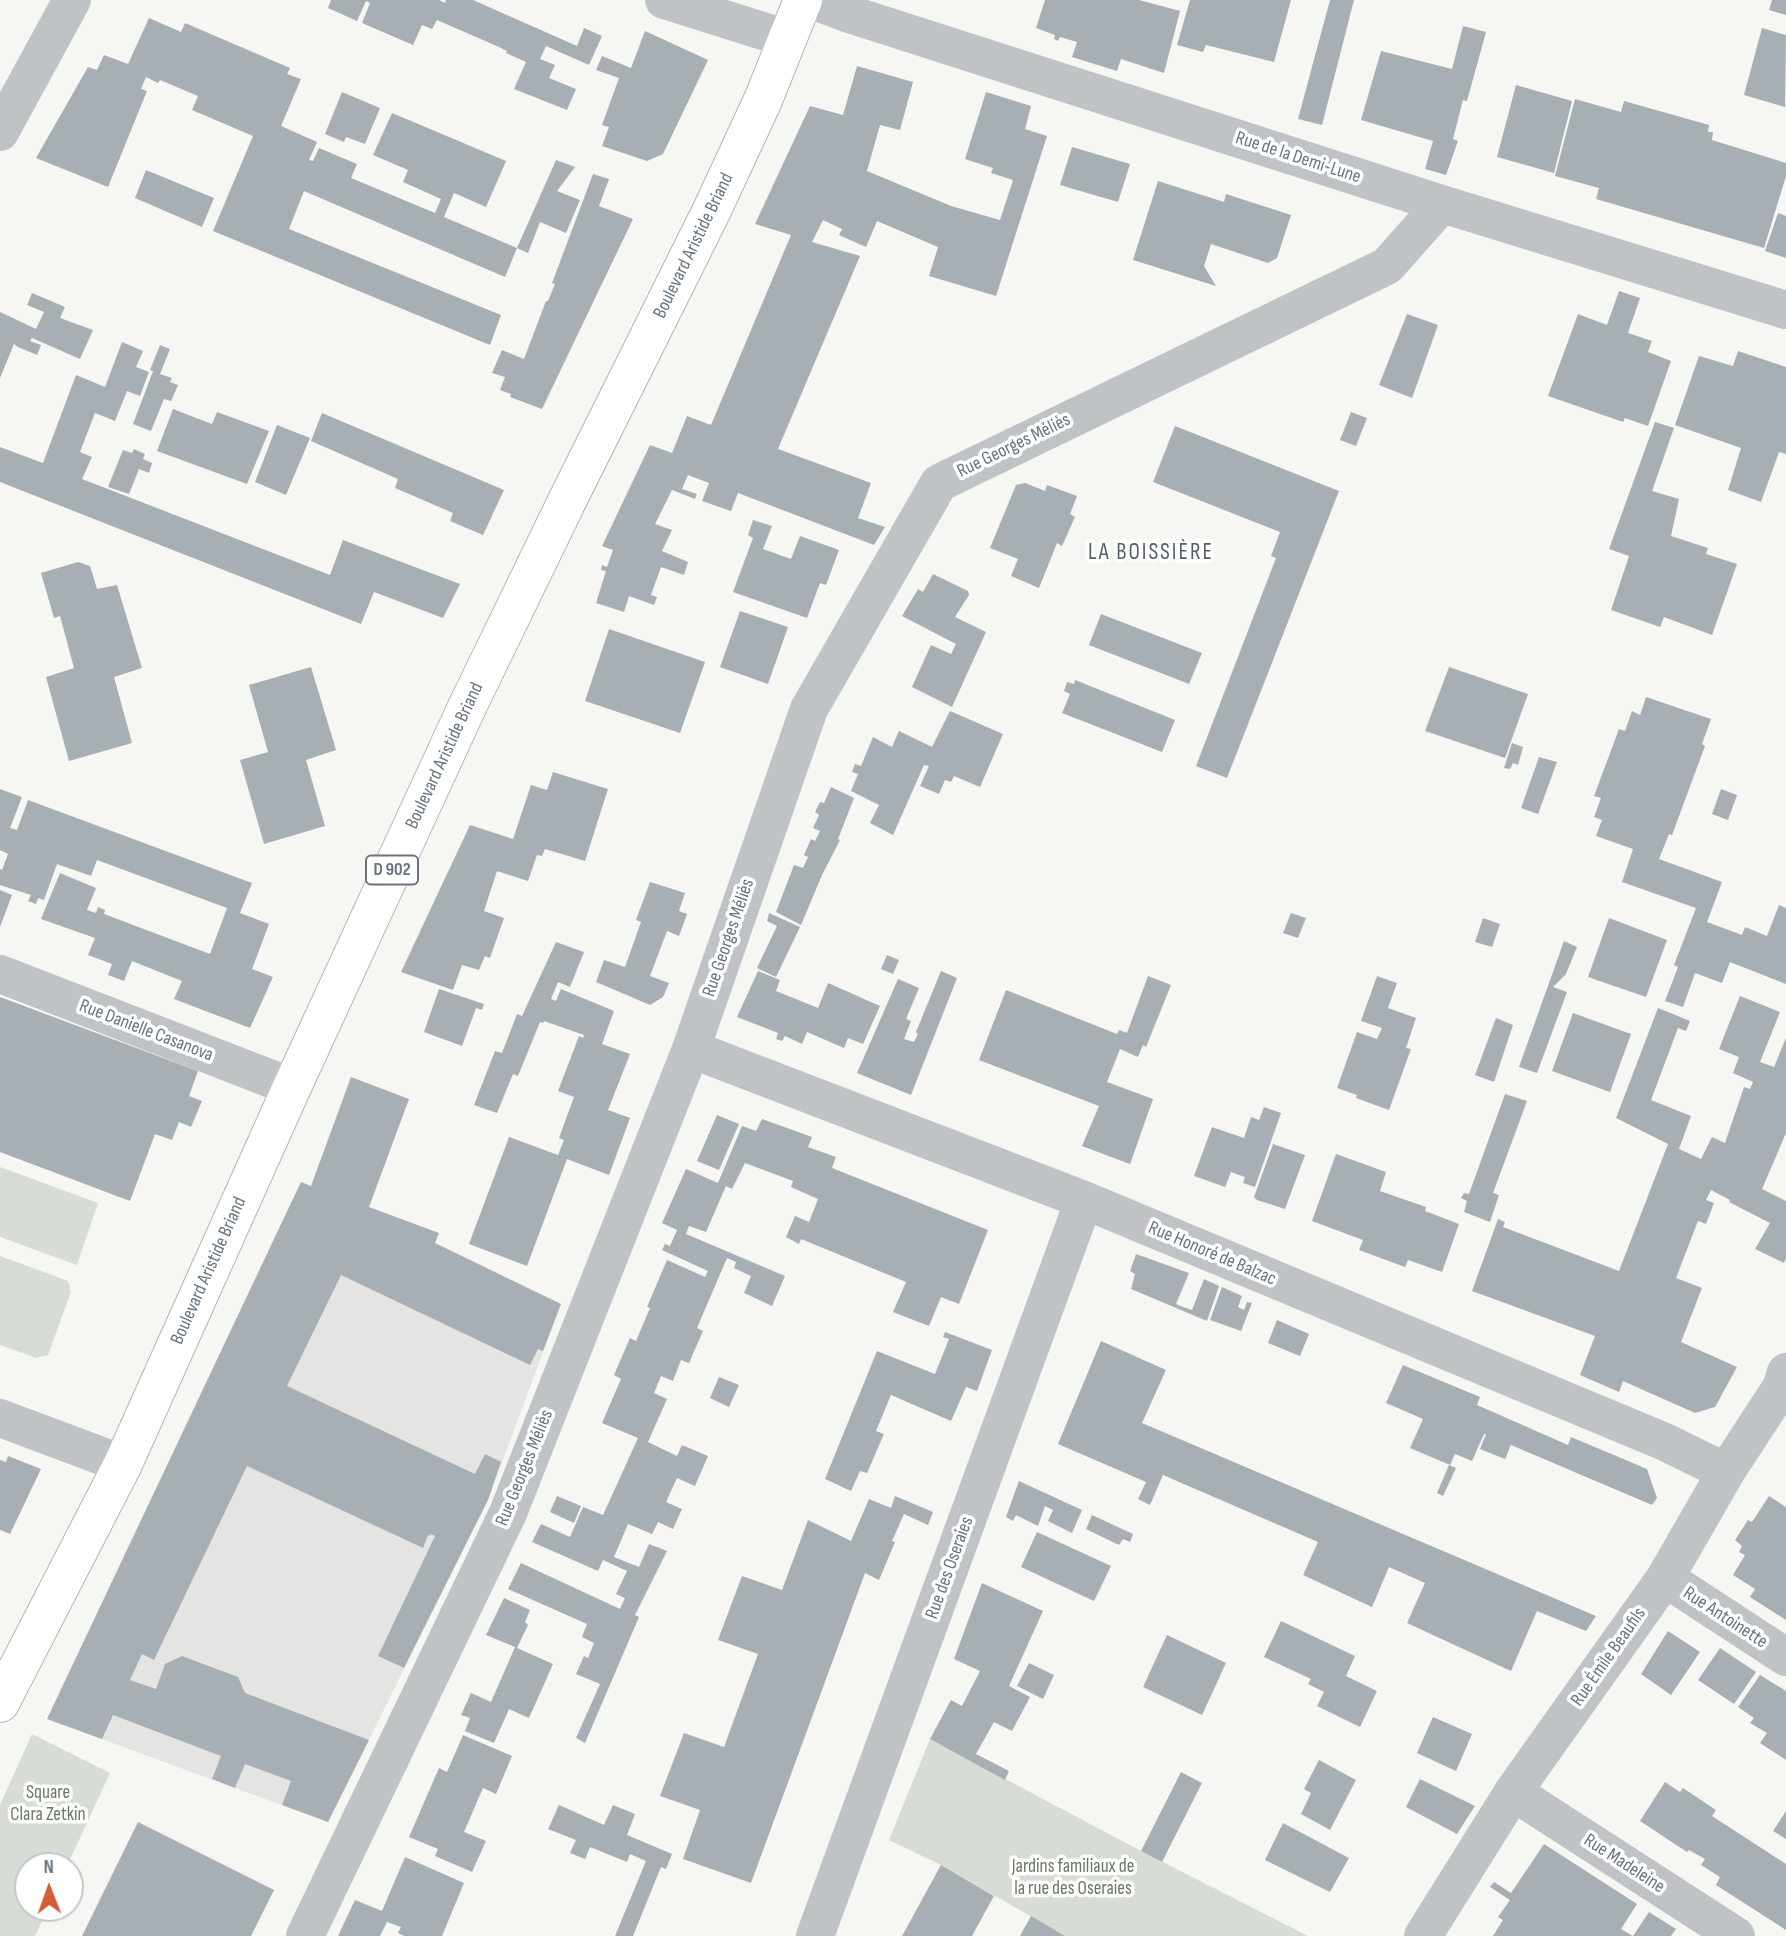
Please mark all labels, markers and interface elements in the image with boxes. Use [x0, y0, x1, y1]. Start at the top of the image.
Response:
street label: Rue de la Demi-Lune [1233, 127, 1363, 189]
street label: Boulevard Aristide Briand [649, 170, 739, 322]
street label: Rue Georges Méliès [954, 409, 1074, 483]
district label: LA BOISSIÈRE [1089, 539, 1213, 567]
street label: Boulevard Aristide Briand [401, 679, 489, 833]
road number: D 902 [366, 856, 418, 884]
street label: Rue Georges Méliès [698, 876, 760, 1000]
street label: Rue Danielle Casanova [76, 995, 216, 1067]
street label: Boulevard Aristide Briand [166, 1194, 252, 1348]
street label: Rue Honoré de Balzac [1145, 1217, 1279, 1291]
street label: Rue Georges Méliès [491, 1407, 559, 1529]
street label: Rue des Oseraies [921, 1514, 979, 1622]
street label: Rue Antoinette [1679, 1582, 1771, 1654]
street label: Rue Émile Beaufils [1567, 1603, 1651, 1711]
park label: Square Clara Zetkin [10, 1782, 86, 1826]
street label: Rue Madeleine [1579, 1829, 1669, 1899]
north arrow [14, 1852, 84, 1922]
text: N [43, 1856, 54, 1879]
park label: Jardins familiaux de la rue des Oseraies [1012, 1856, 1134, 1900]

